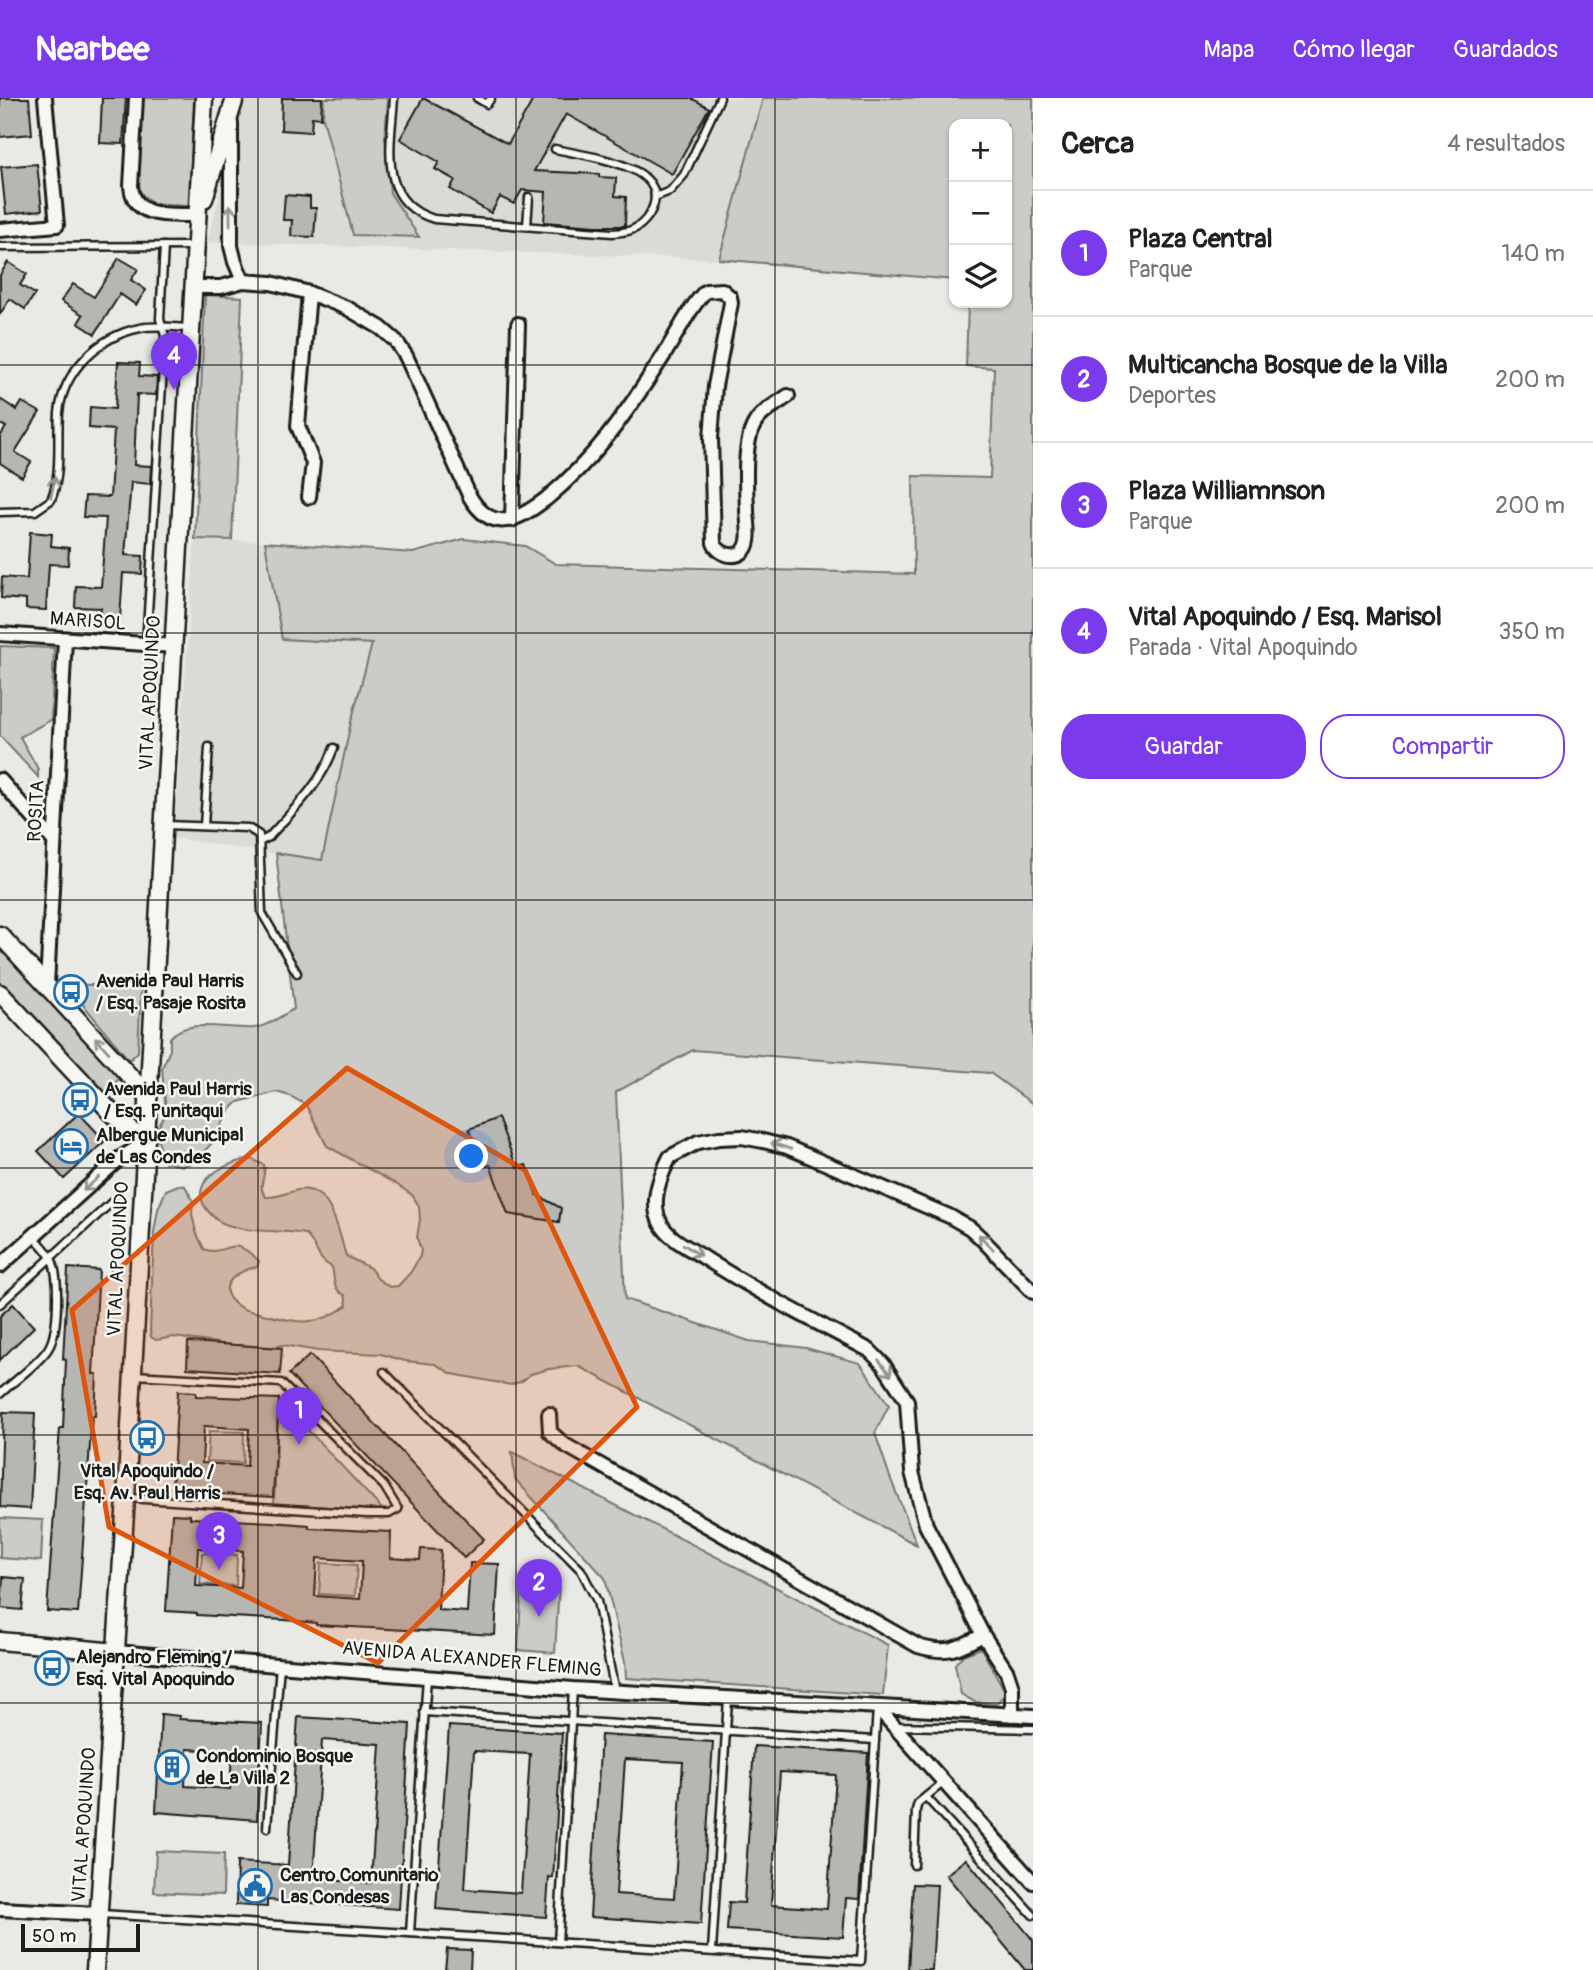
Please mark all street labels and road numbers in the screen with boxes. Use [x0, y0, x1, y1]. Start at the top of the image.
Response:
street label: MARISOL [49, 606, 127, 636]
street label: VITAL APOQUINDO [134, 615, 166, 771]
street label: ROSITA [22, 780, 50, 842]
street label: VITAL APOQUINDO [102, 1181, 134, 1337]
street label: AVENIDA ALEXANDER FLEMING [341, 1636, 603, 1682]
street label: VITAL APOQUINDO [67, 1747, 101, 1903]

